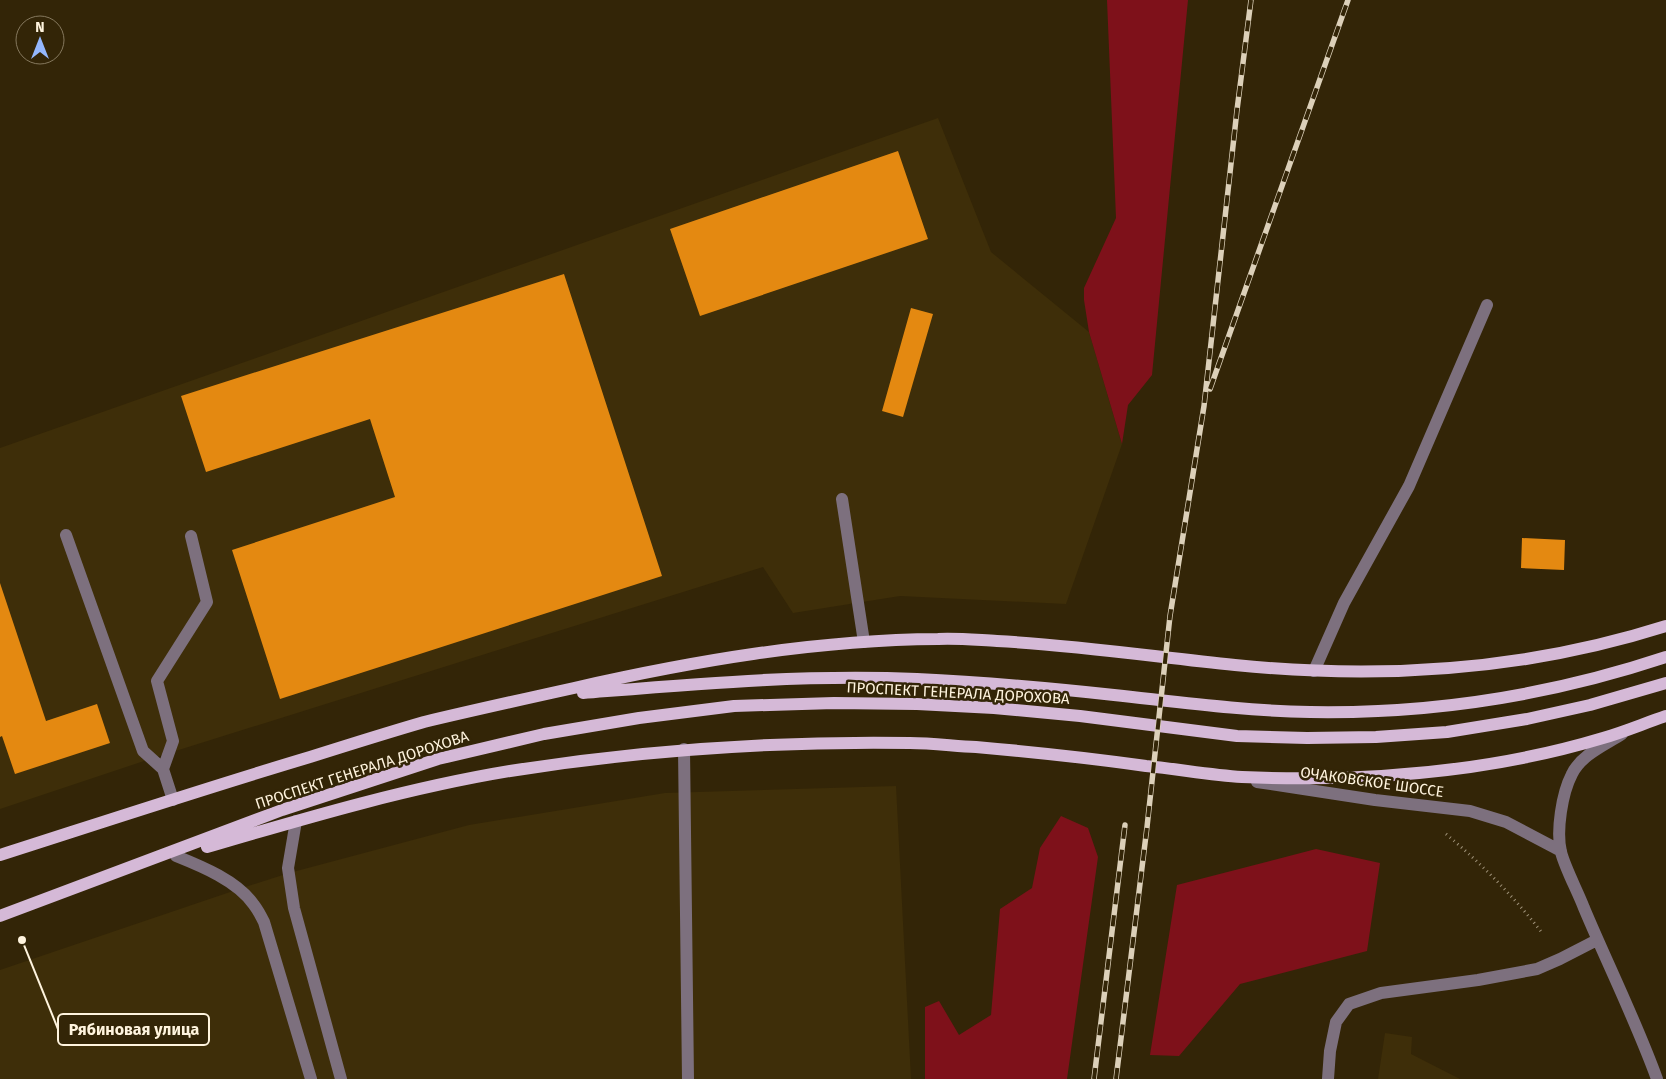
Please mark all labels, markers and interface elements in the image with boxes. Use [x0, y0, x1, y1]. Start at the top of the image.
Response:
north arrow [15, 15, 65, 65]
text: N [35, 19, 45, 36]
street label: ПРОСПЕКТ ГЕНЕРАЛА ДОРОХОВА [846, 678, 1070, 708]
street label: ПРОСПЕКТ ГЕНЕРАЛА ДОРОХОВА [253, 727, 471, 813]
street label: ОЧАКОВСКОЕ ШОССЕ [1299, 763, 1445, 801]
callout: Рябиновая улица [58, 1014, 209, 1045]
text: Рябиновая улица [69, 1020, 199, 1039]

